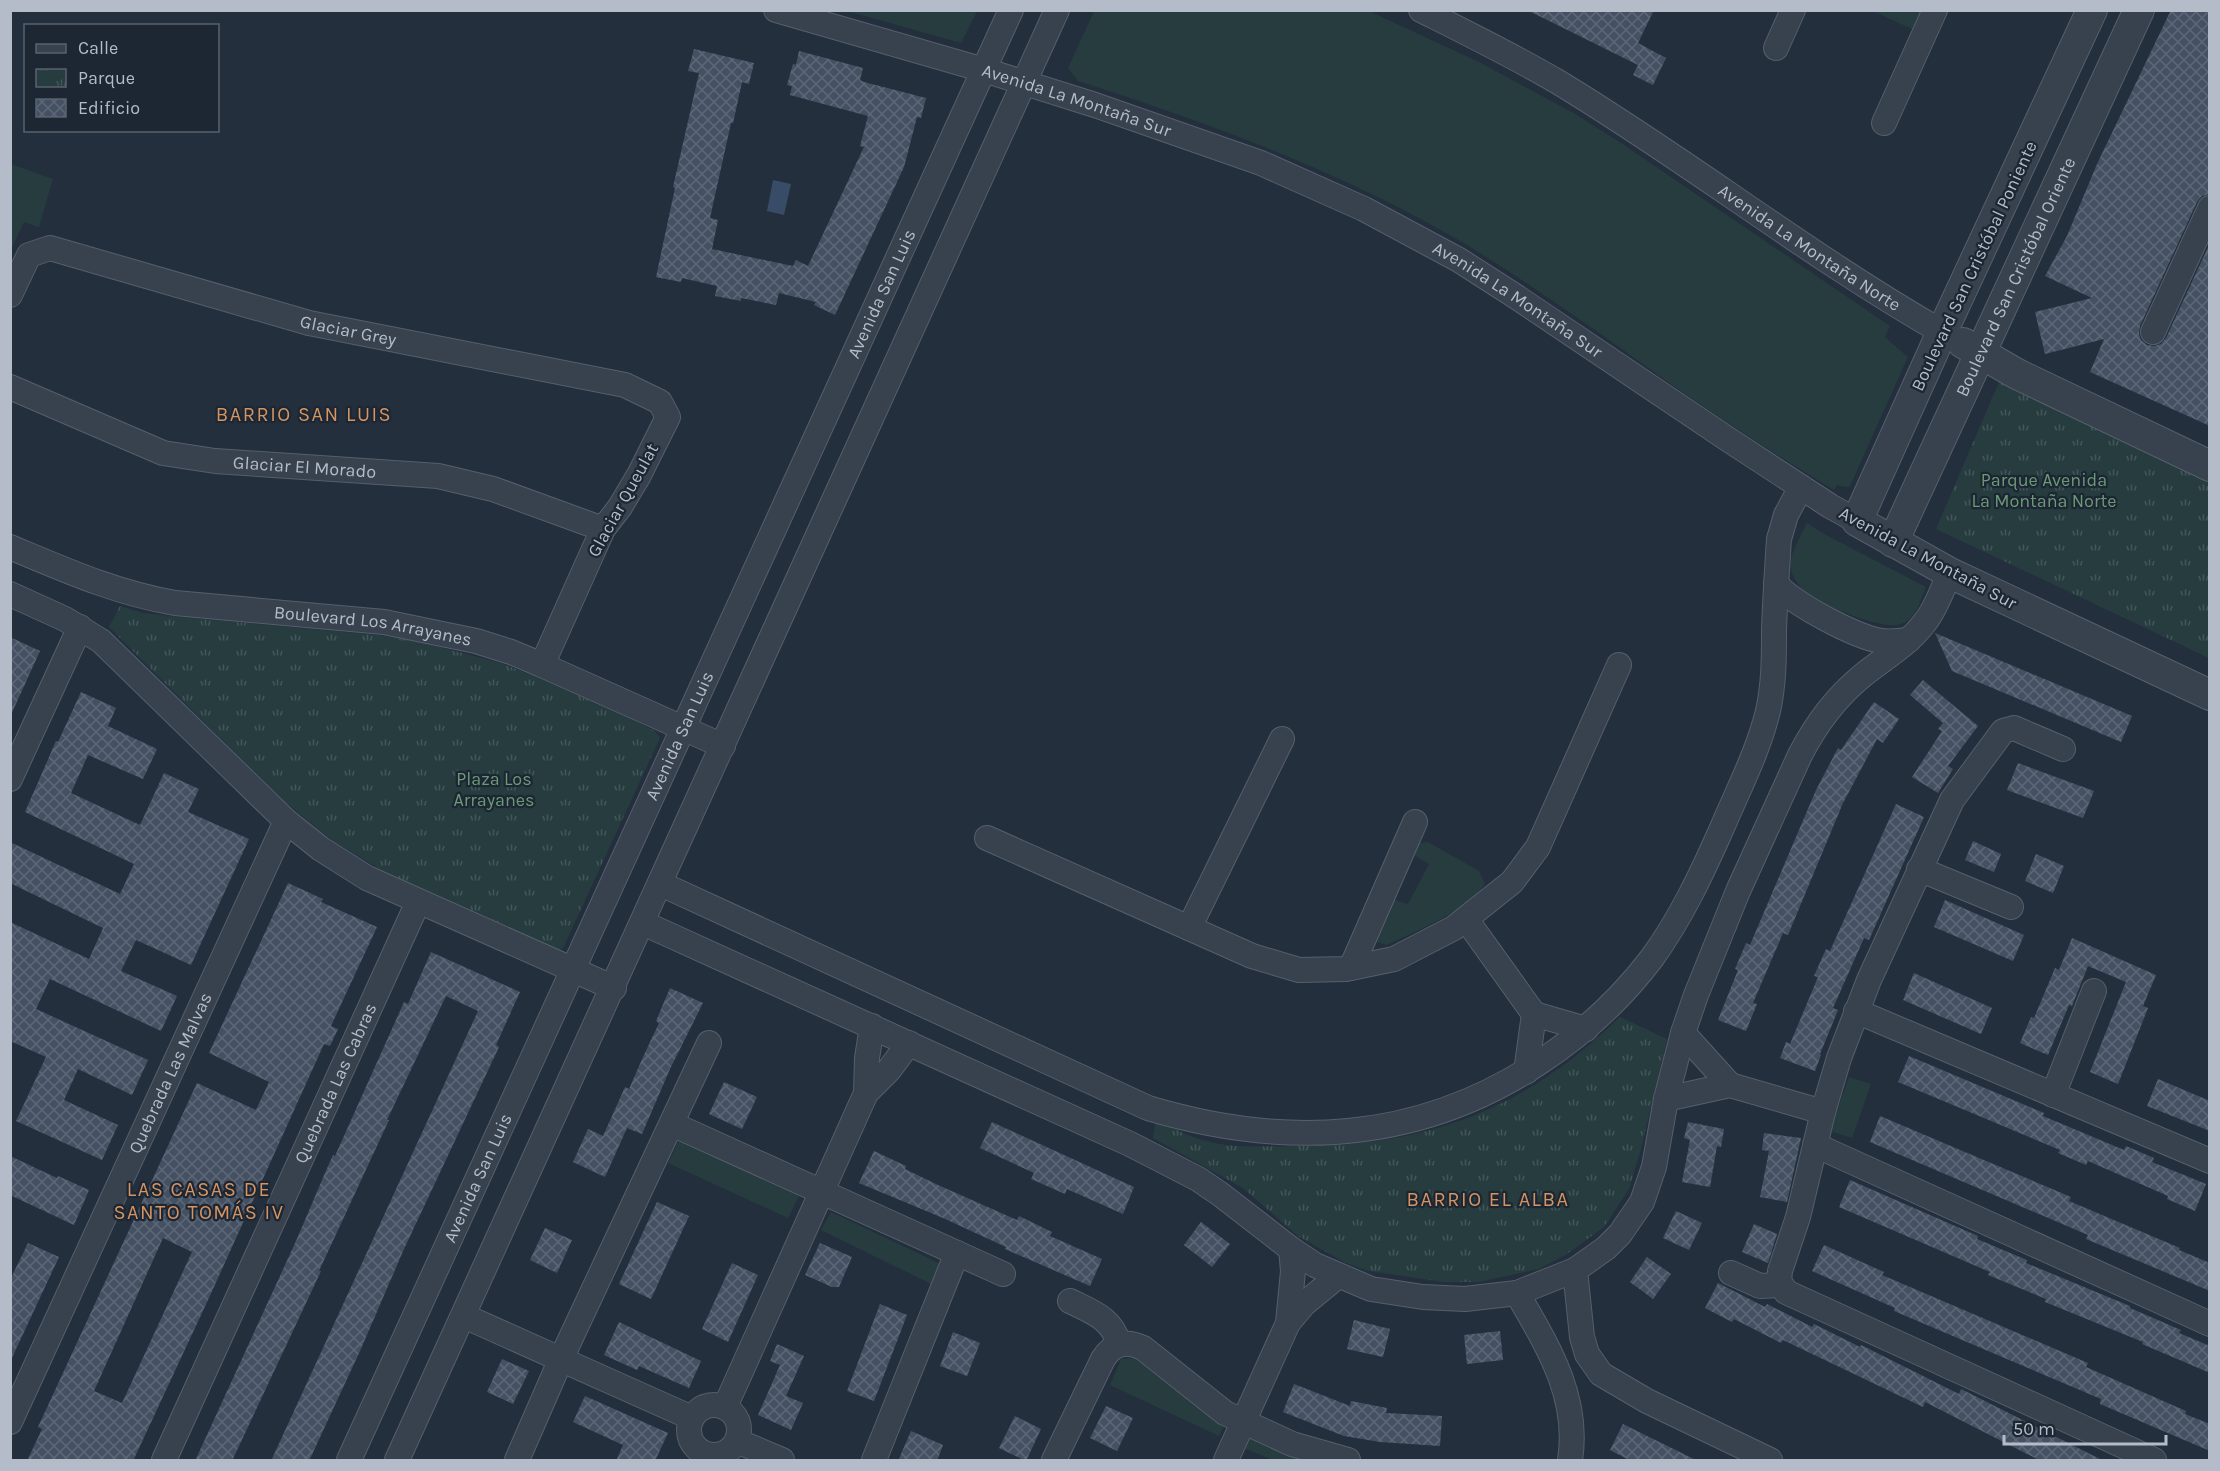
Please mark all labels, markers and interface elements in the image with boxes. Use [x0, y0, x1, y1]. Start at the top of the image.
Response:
legend [24, 24, 219, 132]
text: Calle [78, 37, 118, 59]
street label: Avenida La Montaña Sur [979, 59, 1175, 142]
text: Parque [78, 67, 135, 89]
text: Edificio [78, 97, 140, 119]
street label: Boulevard San Cristóbal Poniente [1906, 137, 2042, 395]
street label: Boulevard San Cristóbal Oriente [1951, 154, 2080, 400]
street label: Avenida La Montaña Norte [1714, 179, 1905, 316]
street label: Avenida San Luis [842, 226, 920, 362]
street label: Avenida La Montaña Sur [1429, 237, 1607, 363]
street label: Glaciar Grey [297, 310, 399, 351]
district label: BARRIO SAN LUIS [216, 403, 392, 426]
street label: Glaciar Queulat [583, 439, 663, 561]
street label: Glaciar El Morado [232, 451, 377, 483]
park label: Parque Avenida La Montaña Norte [1972, 469, 2116, 512]
street label: Avenida La Montaña Sur [1835, 502, 2021, 614]
street label: Boulevard Los Arrayanes [273, 601, 474, 651]
street label: Avenida San Luis [641, 668, 719, 804]
park label: Plaza Los Arrayanes [453, 768, 535, 811]
street label: Quebrada Las Malvas [124, 989, 217, 1157]
street label: Quebrada Las Cabras [290, 1000, 381, 1167]
street label: Avenida San Luis [439, 1110, 517, 1246]
district label: LAS CASAS DE SANTO TOMÁS IV [114, 1178, 284, 1224]
district label: BARRIO EL ALBA [1407, 1188, 1569, 1211]
scale bar [2004, 1408, 2166, 1446]
text: 50 m [2013, 1418, 2055, 1440]

